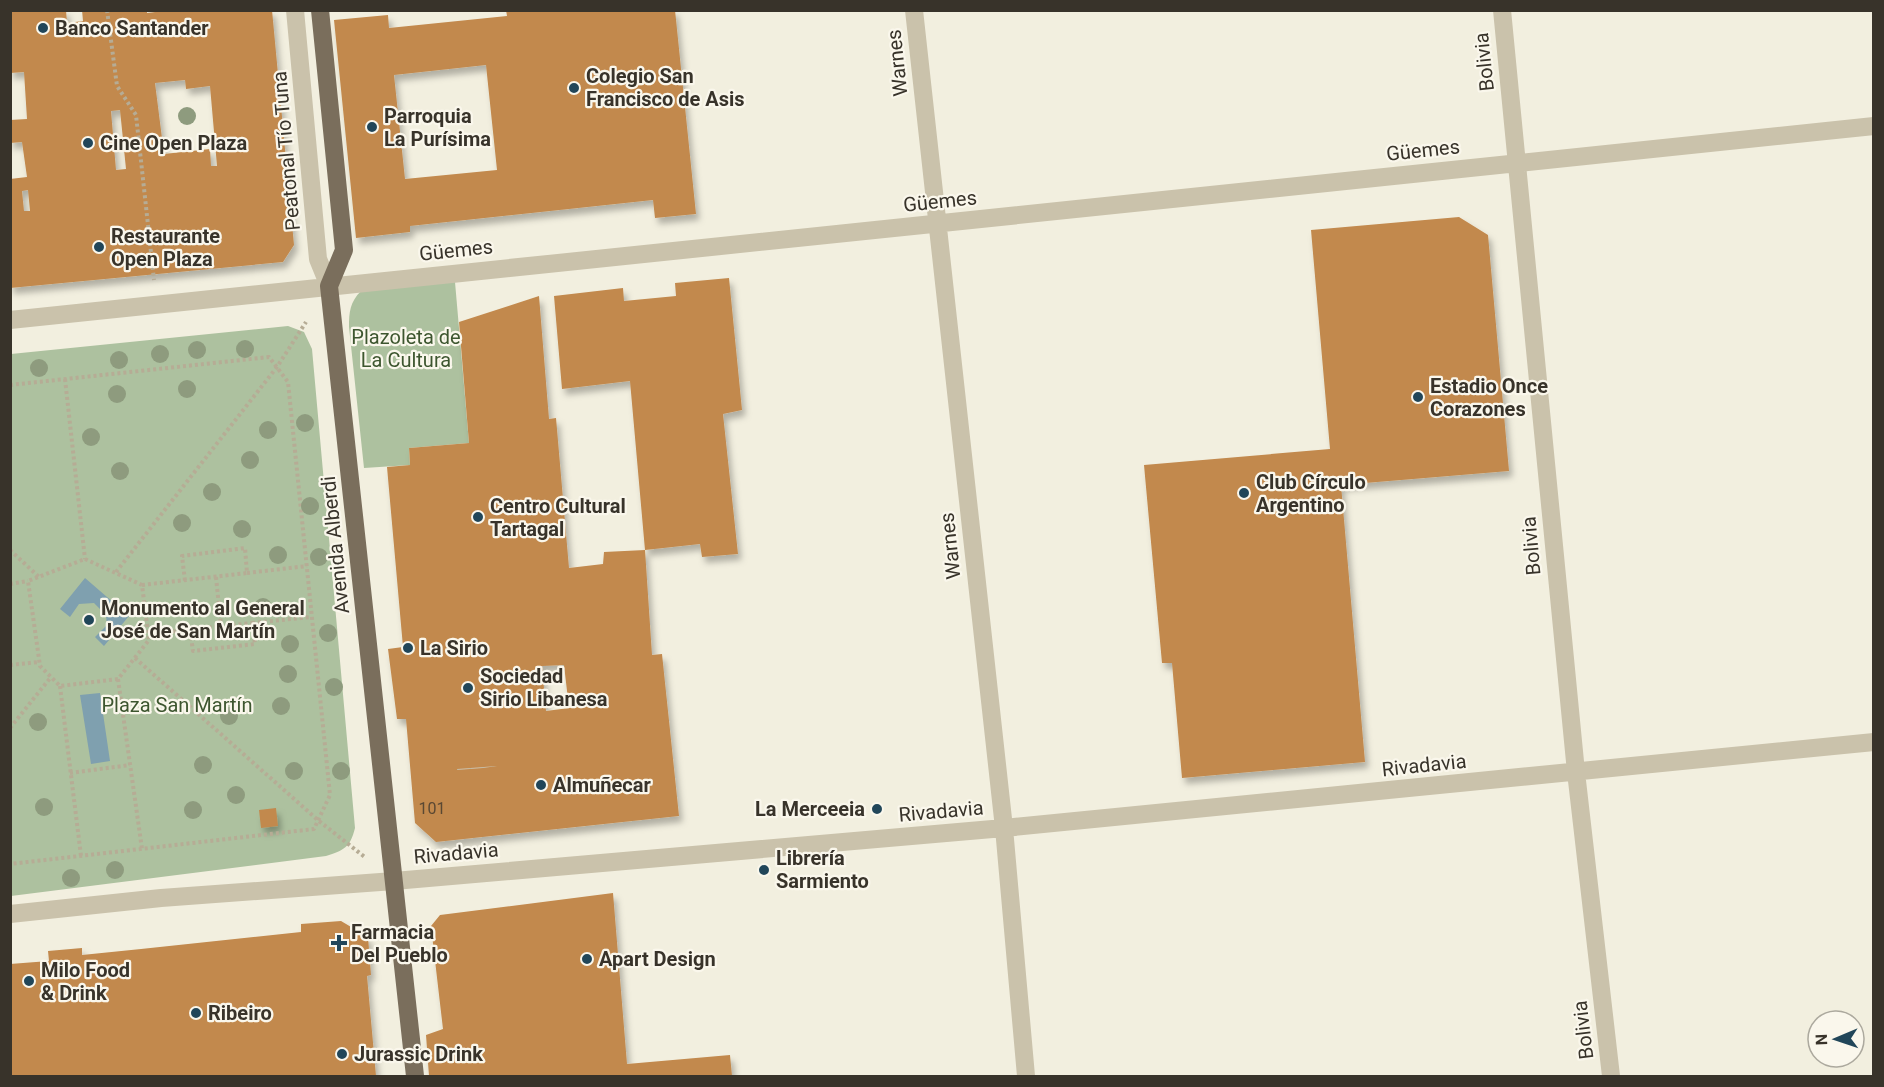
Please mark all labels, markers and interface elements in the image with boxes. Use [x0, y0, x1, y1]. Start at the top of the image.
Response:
place label: Banco Santander [55, 16, 209, 40]
marker: Banco Santander [36, 21, 50, 35]
street label: Warnes [882, 28, 912, 98]
street label: Bolivia [1469, 31, 1499, 93]
place label: Colegio San Francisco de Asis [586, 64, 745, 111]
street label: Peatonal Tío Tuna [267, 70, 305, 232]
marker: Colegio San Francisco de Asis [567, 81, 581, 95]
place label: Parroquia La Purísima [384, 104, 491, 151]
marker: Parroquia La Purísima [365, 120, 379, 134]
place label: Cine Open Plaza [100, 131, 247, 155]
street label: Güemes [1385, 134, 1461, 166]
marker: Cine Open Plaza [81, 136, 95, 150]
street label: Güemes [902, 185, 978, 217]
place label: Restaurante Open Plaza [111, 224, 220, 271]
street label: Güemes [418, 234, 494, 266]
marker: Restaurante Open Plaza [92, 240, 106, 254]
park label: Plazoleta de La Cultura [351, 325, 461, 372]
place label: Estadio Once Corazones [1430, 374, 1548, 421]
marker: Estadio Once Corazones [1411, 390, 1425, 404]
place label: Club Círculo Argentino [1256, 470, 1366, 517]
street label: Avenida Alberdi [316, 475, 354, 615]
marker: Club Círculo Argentino [1237, 486, 1251, 500]
place label: Centro Cultural Tartagal [490, 494, 626, 541]
marker: Centro Cultural Tartagal [471, 510, 485, 524]
street label: Warnes [935, 511, 965, 581]
street label: Bolivia [1516, 516, 1546, 576]
place label: Monumento al General José de San Martín [101, 596, 305, 643]
marker: Monumento al General José de San Martín [82, 613, 96, 627]
place label: La Sirio [420, 636, 488, 660]
marker: La Sirio [401, 641, 415, 655]
place label: Sociedad Sirio Libanesa [480, 664, 608, 711]
marker: Sociedad Sirio Libanesa [461, 681, 475, 695]
park label: Plaza San Martín [101, 693, 253, 717]
street label: Rivadavia [1380, 749, 1468, 781]
place label: Almuñecar [553, 773, 651, 797]
marker: Almuñecar [534, 778, 548, 792]
street label: Rivadavia [898, 795, 984, 827]
place label: La Merceeia [755, 797, 865, 821]
house number: 101 [419, 799, 445, 818]
marker: La Merceeia [870, 802, 884, 816]
street label: Rivadavia [413, 837, 499, 869]
place label: Librería Sarmiento [776, 846, 869, 893]
marker: Librería Sarmiento [757, 863, 771, 877]
place label: Farmacia Del Pueblo [351, 920, 448, 967]
marker: Farmacia Del Pueblo [332, 936, 346, 950]
place label: Apart Design [599, 947, 716, 971]
marker: Apart Design [580, 952, 594, 966]
place label: Milo Food & Drink [41, 958, 130, 1005]
marker: Milo Food & Drink [22, 974, 36, 988]
street label: Bolivia [1567, 999, 1599, 1061]
place label: Ribeiro [208, 1001, 272, 1025]
marker: Ribeiro [189, 1006, 203, 1020]
north arrow [1806, 1009, 1866, 1069]
text: N [1812, 1034, 1831, 1045]
place label: Jurassic Drink [354, 1042, 483, 1066]
marker: Jurassic Drink [335, 1047, 349, 1061]

